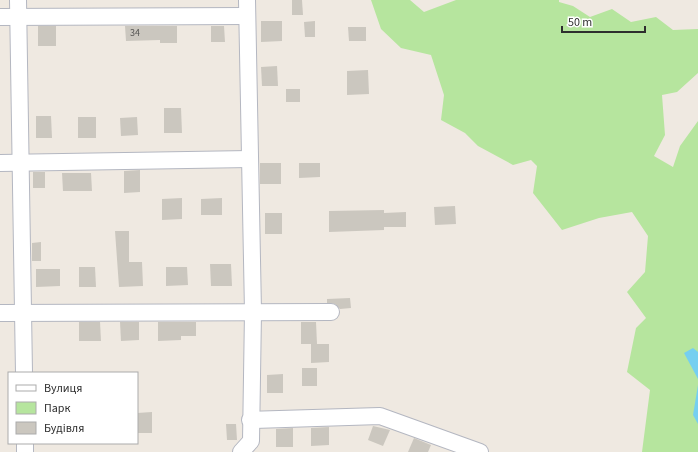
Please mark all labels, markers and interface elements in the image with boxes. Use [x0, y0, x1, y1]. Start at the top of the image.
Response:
scale bar [562, 8, 645, 34]
text: 50 m [568, 14, 592, 31]
house number: 34 [130, 26, 140, 40]
legend [8, 372, 138, 444]
text: Вулиця [44, 380, 82, 397]
text: Парк [44, 400, 70, 417]
text: Будівля [44, 420, 84, 437]

